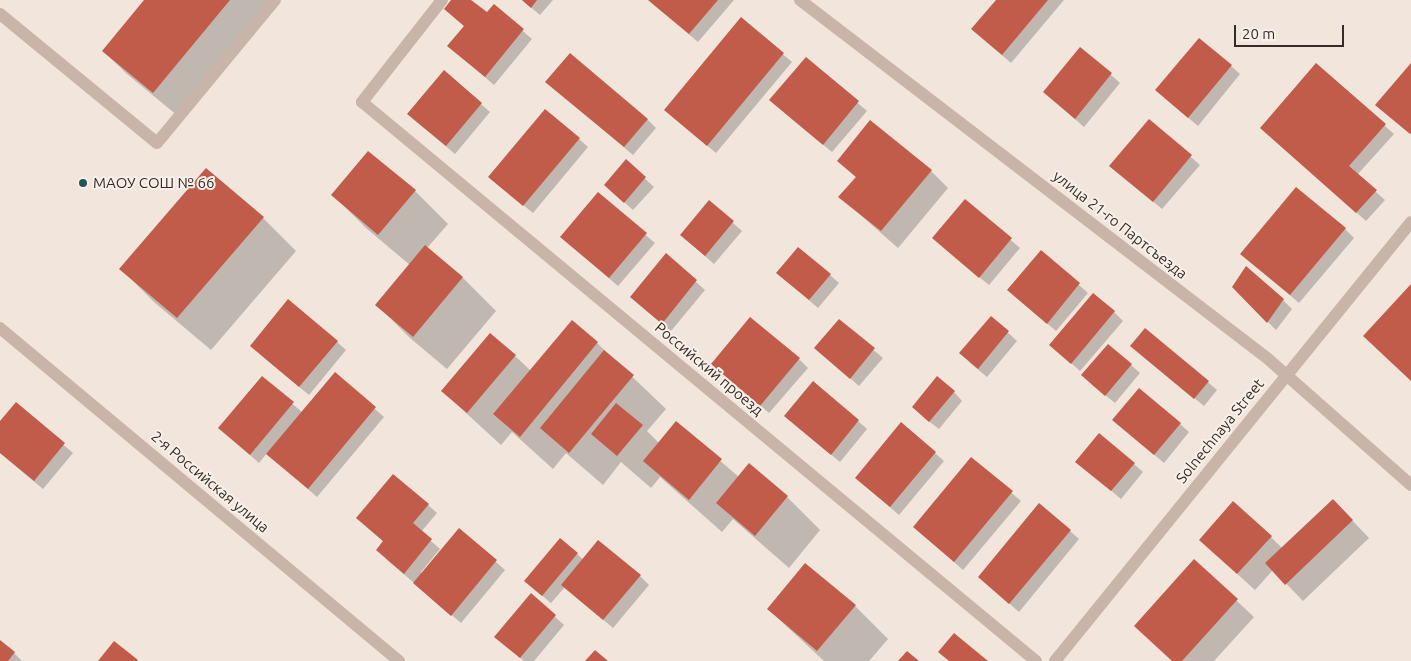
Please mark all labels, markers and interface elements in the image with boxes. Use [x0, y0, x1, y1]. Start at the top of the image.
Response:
scale bar [1236, 15, 1346, 47]
text: 20 m [1242, 25, 1275, 42]
street label: улица 21-го Партсъезда [1049, 167, 1191, 283]
place label: МАОУ СОШ № 66 [93, 174, 214, 192]
marker: МАОУ СОШ № 66 [77, 177, 89, 189]
street label: Российский проезд [651, 319, 767, 419]
street label: Solnechnaya Street [1172, 375, 1268, 487]
street label: 2-я Российская улица [147, 427, 273, 537]

